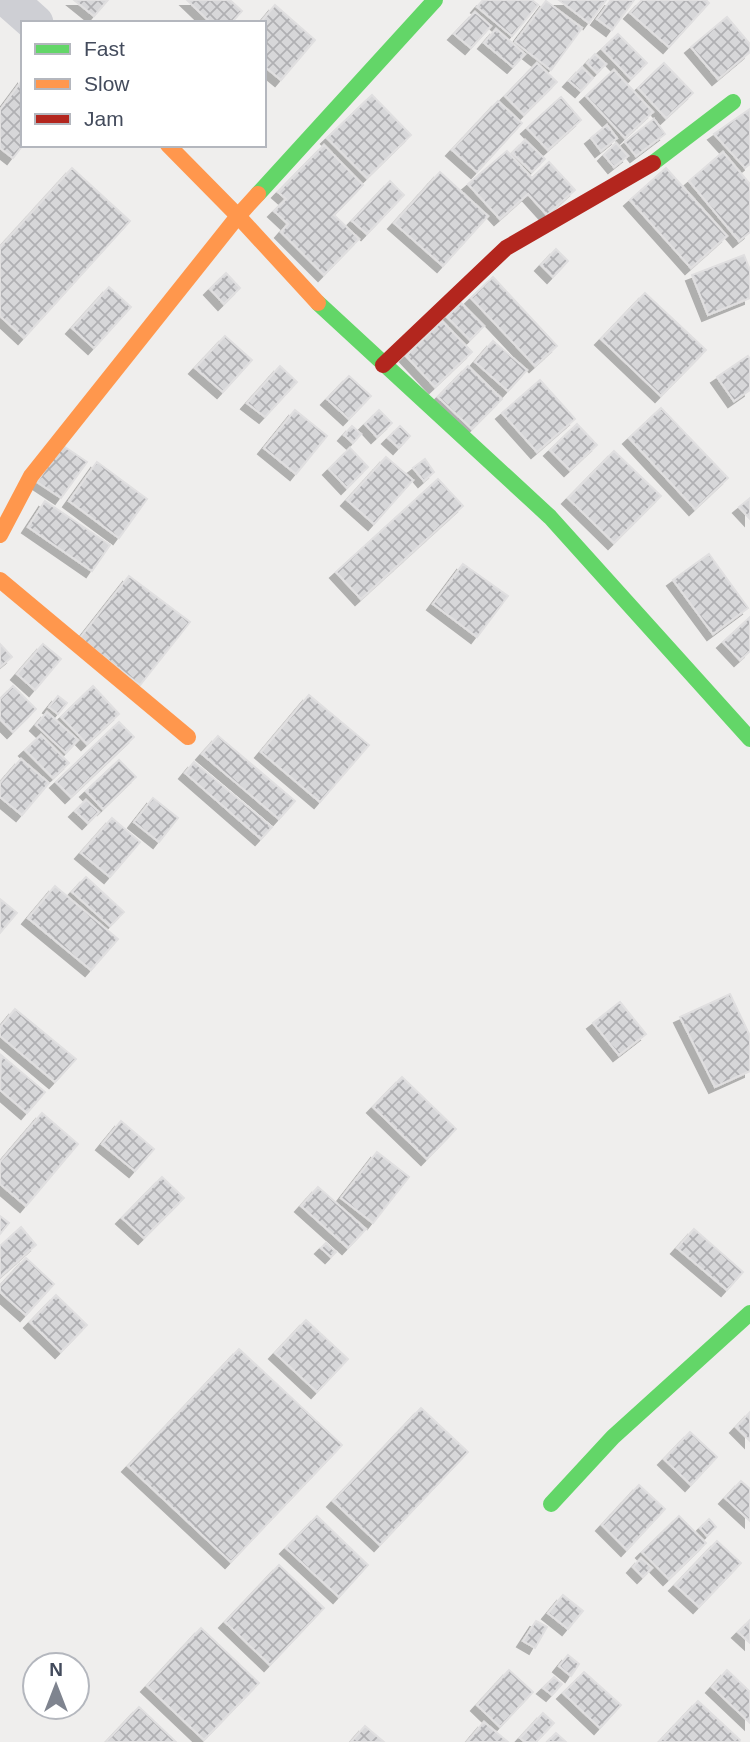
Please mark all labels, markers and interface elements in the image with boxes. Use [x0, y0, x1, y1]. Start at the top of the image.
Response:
legend [21, 21, 266, 147]
text: Fast [84, 37, 125, 60]
text: Slow [84, 72, 130, 95]
text: Jam [84, 107, 124, 130]
north arrow [21, 1651, 91, 1721]
text: N [49, 1659, 63, 1680]

